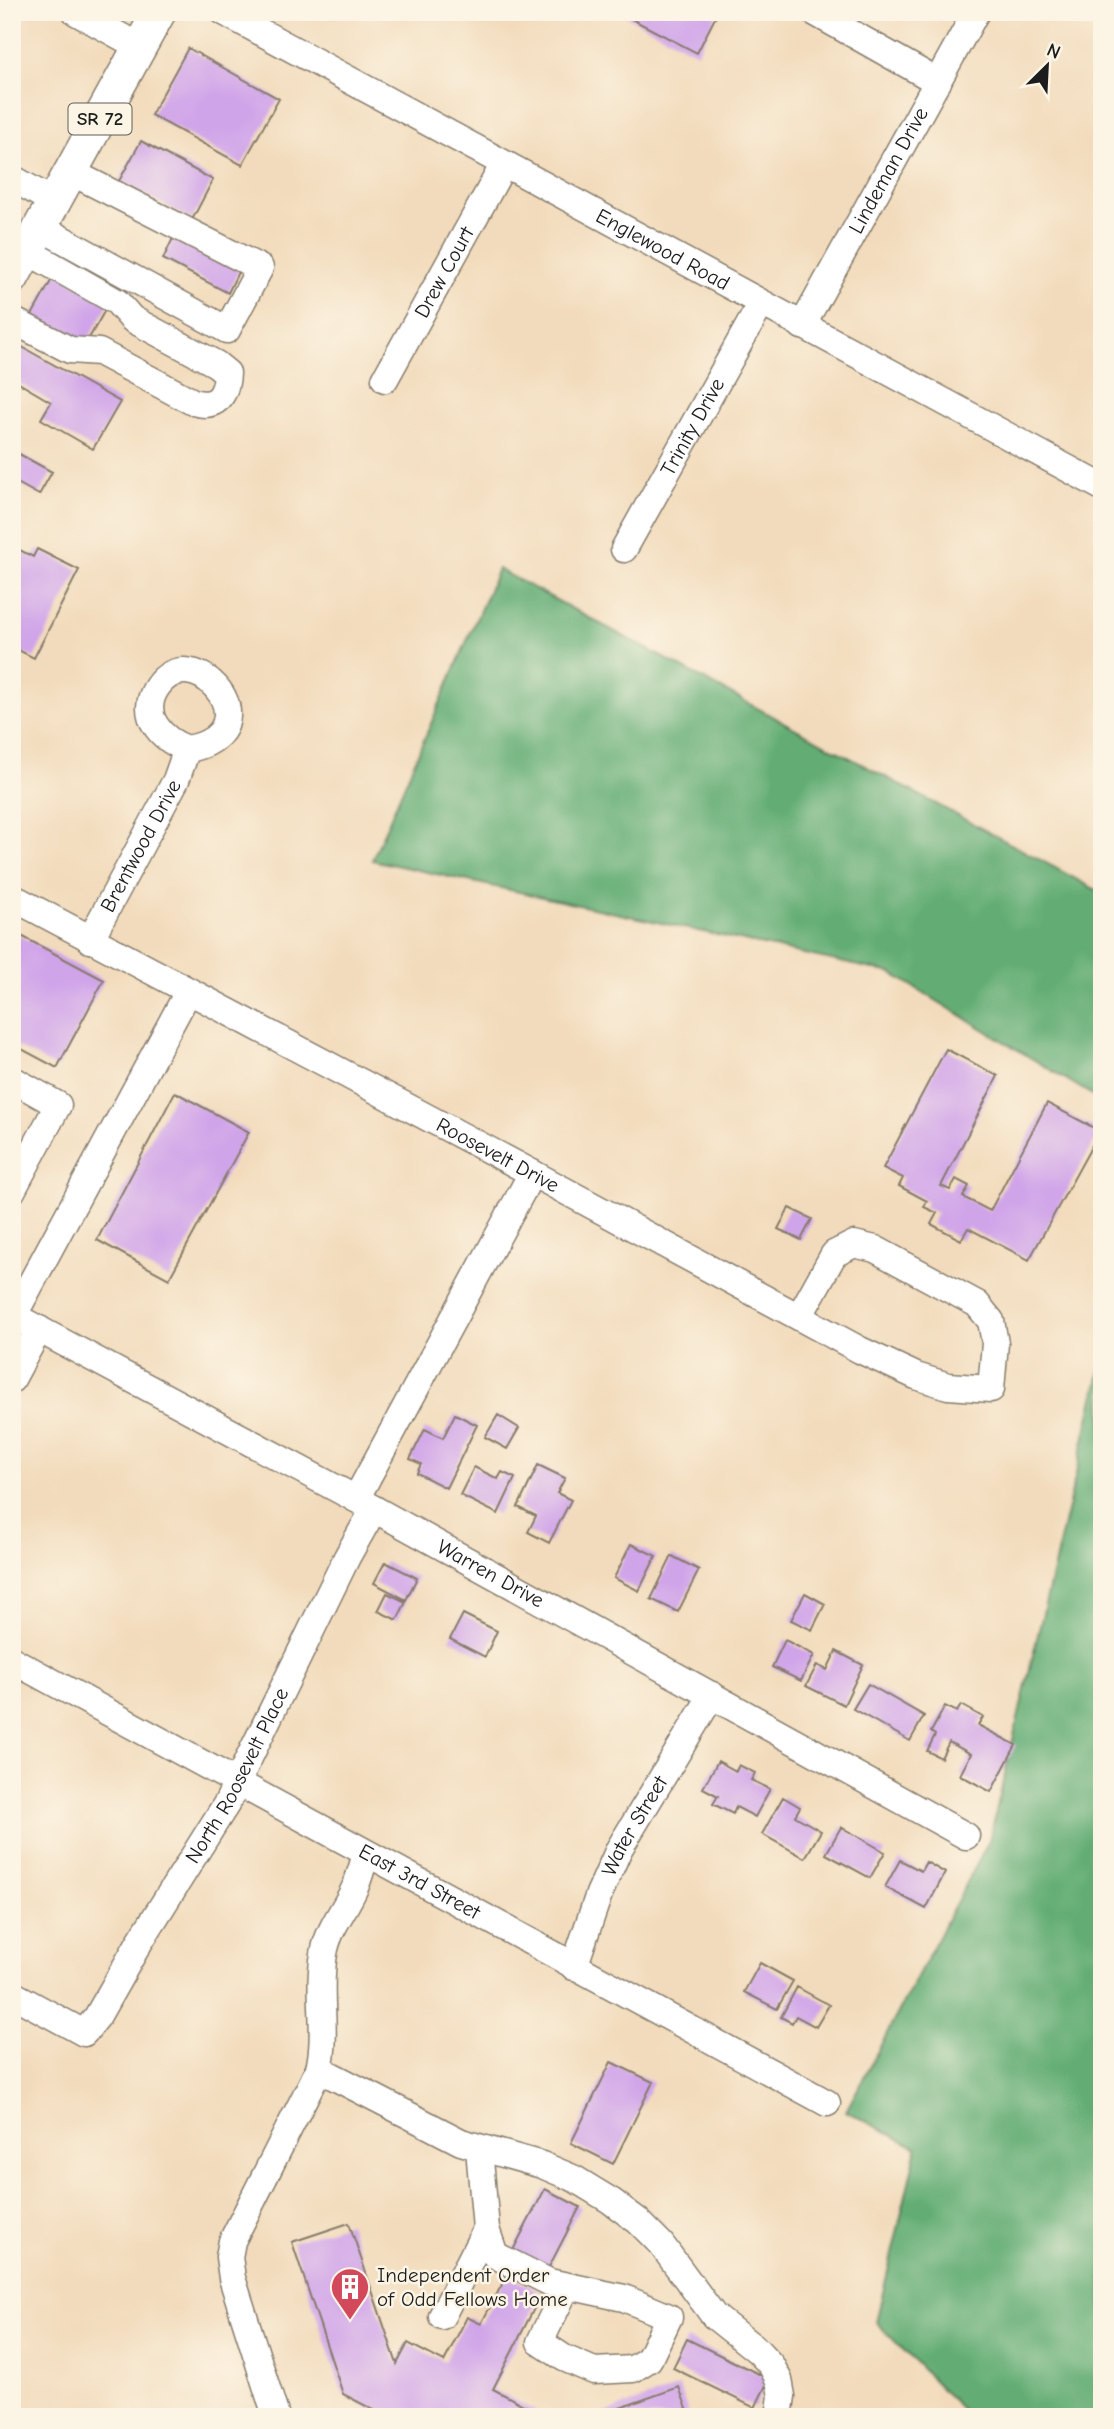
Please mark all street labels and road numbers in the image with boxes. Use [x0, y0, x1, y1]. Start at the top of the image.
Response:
street label: Lindeman Drive [844, 103, 933, 238]
road number: SR 72 [68, 104, 132, 134]
street label: Englewood Road [592, 204, 734, 295]
street label: Drew Court [409, 222, 479, 322]
street label: Trinity Drive [655, 374, 729, 480]
street label: Brentwood Drive [95, 775, 186, 916]
street label: Roosevelt Drive [432, 1113, 563, 1197]
street label: Warren Drive [433, 1534, 548, 1613]
street label: North Roosevelt Place [180, 1684, 293, 1868]
street label: Water Street [597, 1771, 673, 1880]
street label: East 3rd Street [355, 1839, 485, 1925]

